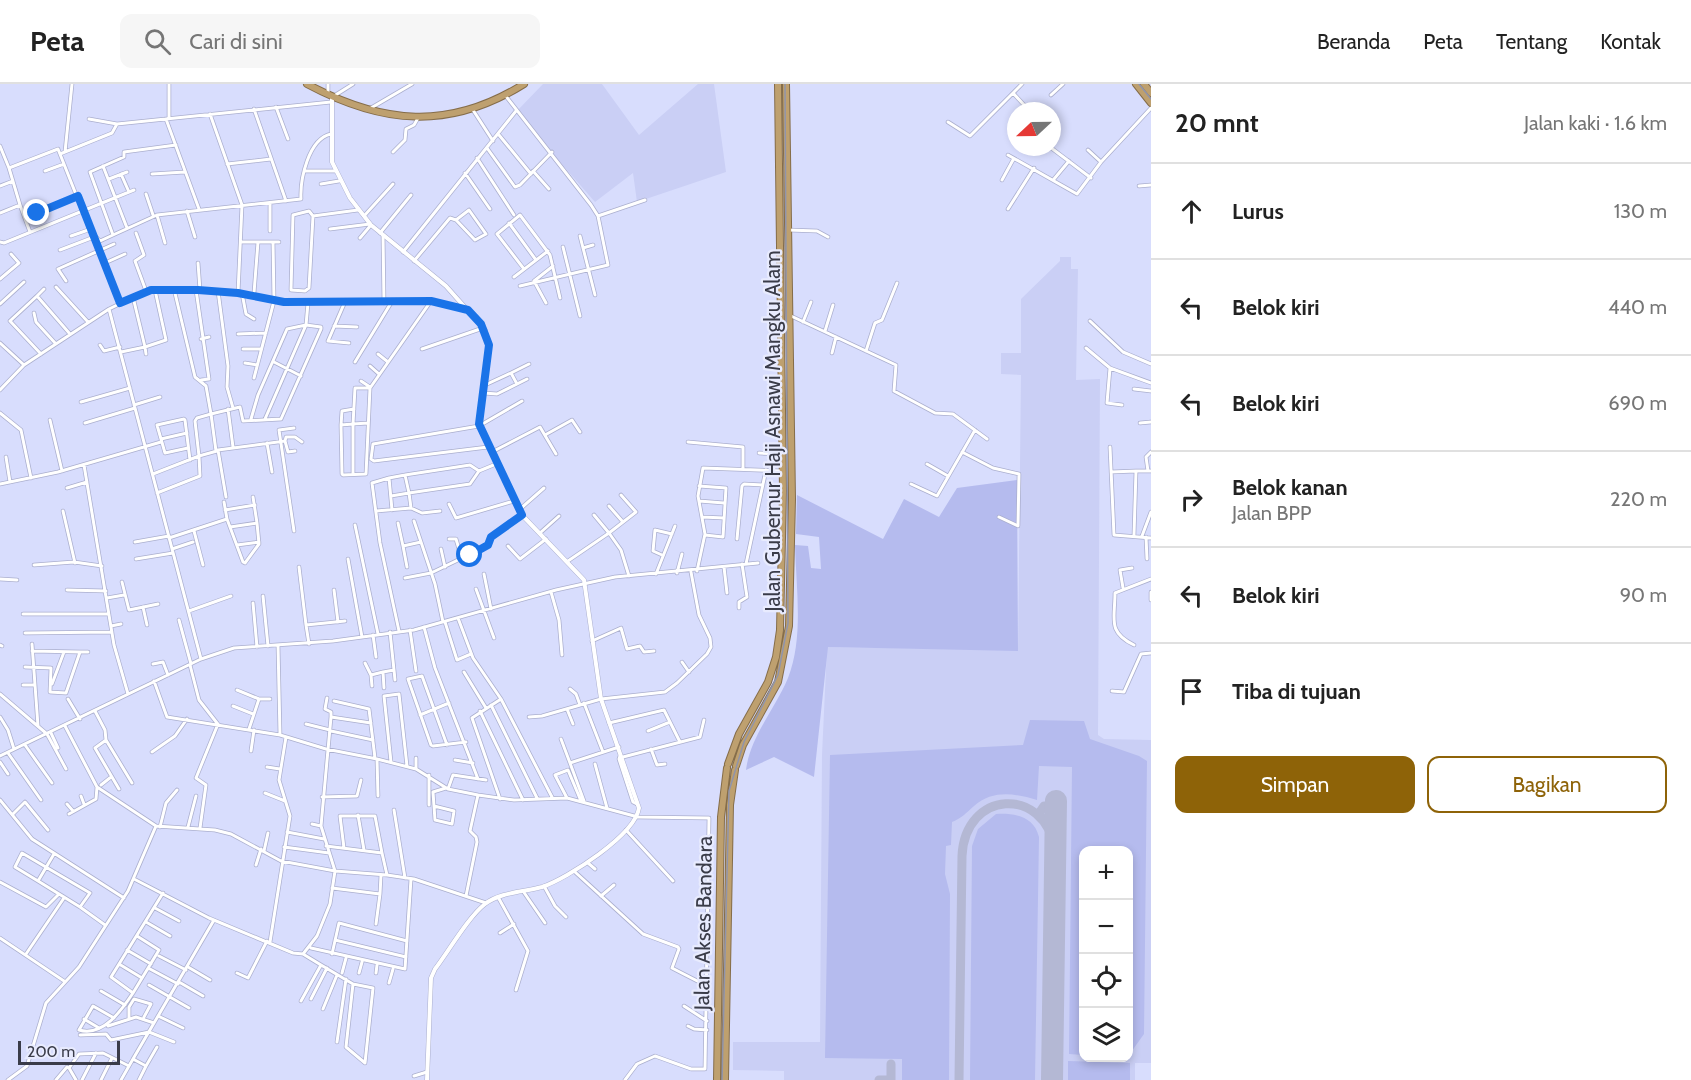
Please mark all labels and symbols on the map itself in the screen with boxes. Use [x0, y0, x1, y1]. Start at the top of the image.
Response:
north arrow [1007, 102, 1061, 156]
route end [23, 199, 49, 225]
street label: Jalan Gubernur Haji Asnawi Mangku Alam [760, 250, 786, 613]
route start [456, 541, 482, 567]
street label: Jalan Akses Bandara [689, 835, 717, 1012]
scale bar [18, 1038, 120, 1066]

